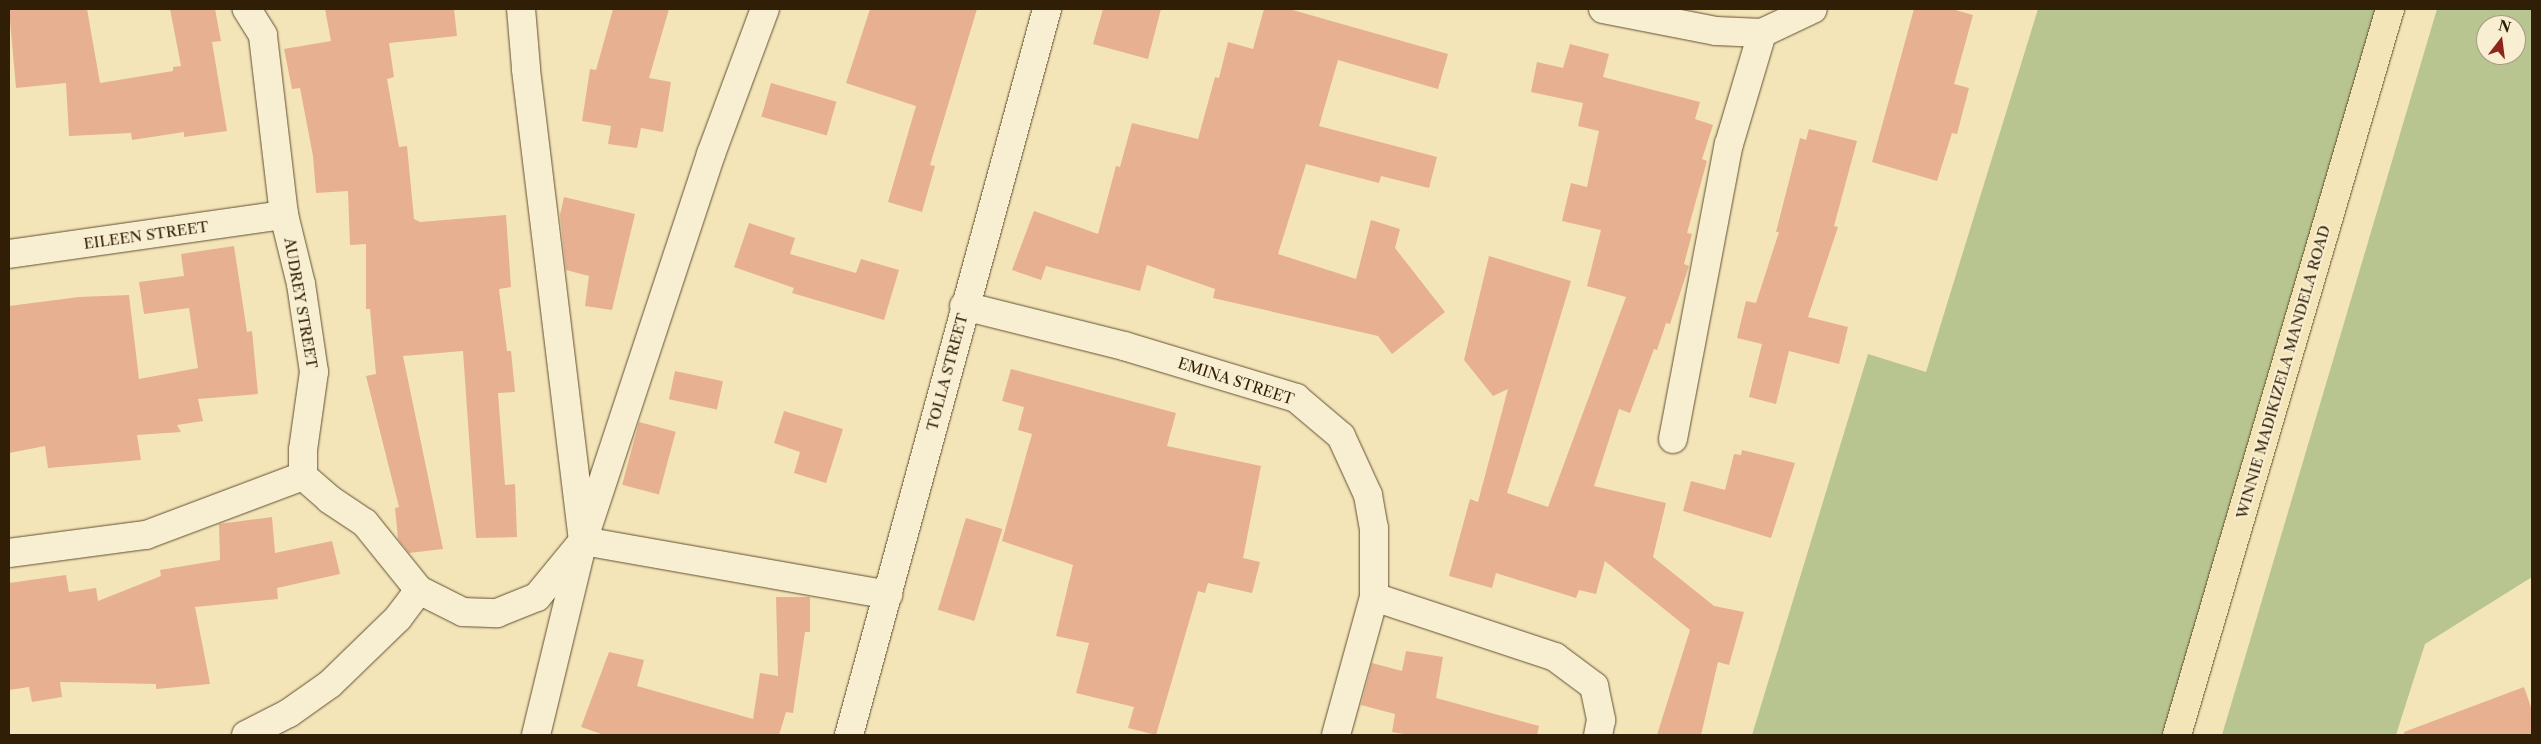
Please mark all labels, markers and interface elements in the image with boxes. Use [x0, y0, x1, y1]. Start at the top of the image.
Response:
north arrow [2476, 15, 2526, 65]
text: N [2496, 16, 2513, 37]
street label: EILEEN STREET [82, 217, 210, 253]
street label: WINNIE MADIKIZELA MANDELA ROAD [2232, 223, 2334, 521]
street label: AUDREY STREET [281, 236, 321, 370]
street label: TOLLA STREET [923, 311, 971, 433]
street label: EMINA STREET [1175, 354, 1297, 408]

